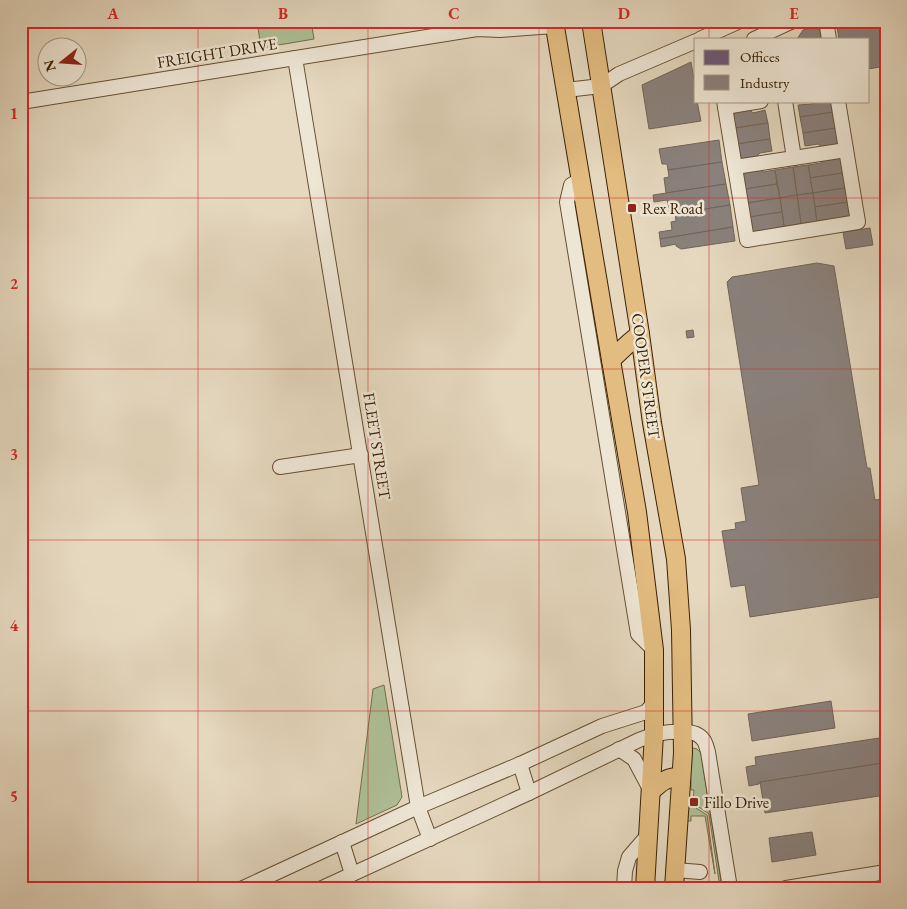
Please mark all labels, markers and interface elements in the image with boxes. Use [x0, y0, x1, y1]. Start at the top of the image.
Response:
text: A [106, 3, 119, 24]
text: B [278, 3, 288, 24]
text: C [448, 3, 460, 24]
text: D [618, 3, 630, 24]
text: E [789, 3, 799, 24]
street label: FREIGHT DRIVE [155, 33, 279, 73]
north arrow [38, 38, 88, 88]
legend [694, 38, 870, 102]
text: Offices [740, 47, 780, 66]
text: N [39, 57, 60, 74]
text: Industry [740, 73, 790, 92]
text: 1 [10, 103, 18, 124]
place label: Rex Road [642, 198, 704, 219]
marker: Rex Road [626, 202, 638, 214]
text: 2 [10, 273, 19, 294]
street label: COOPER STREET [627, 312, 665, 440]
street label: FLEET STREET [358, 391, 396, 501]
text: 3 [10, 444, 18, 465]
text: 4 [10, 615, 19, 636]
text: 5 [10, 786, 18, 807]
place label: Fillo Drive [704, 792, 769, 813]
marker: Fillo Drive [688, 796, 700, 808]

